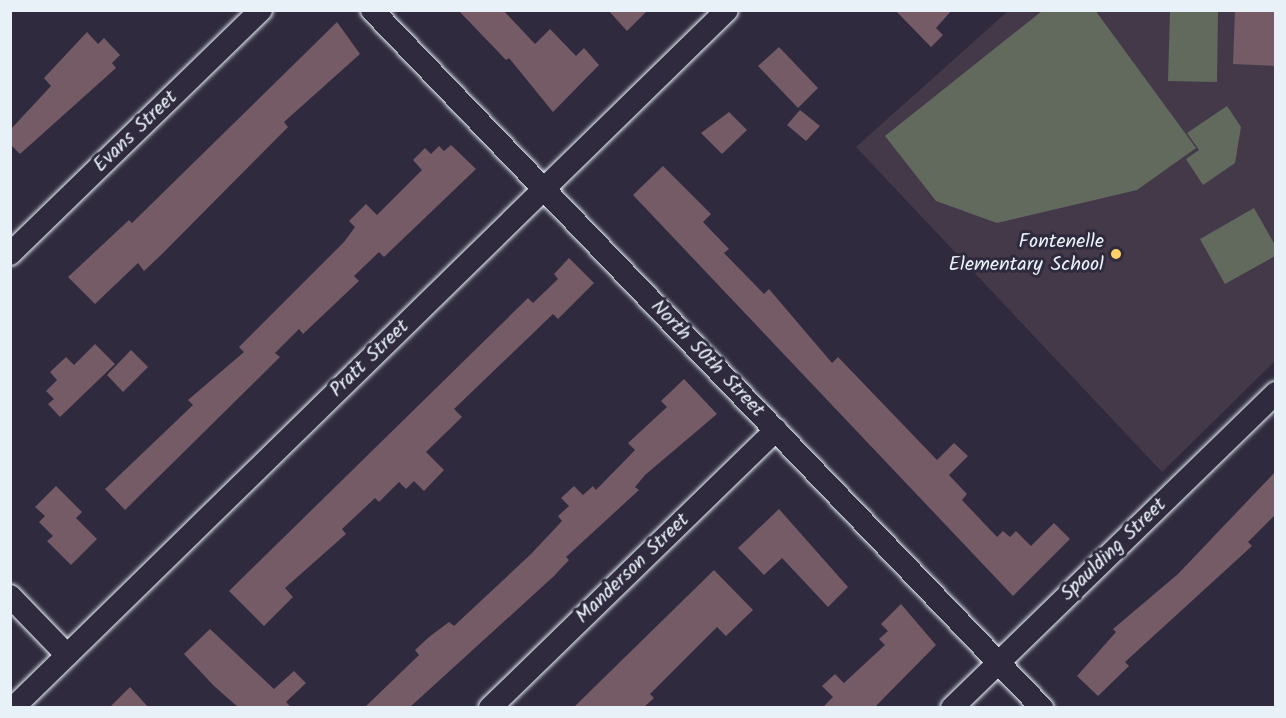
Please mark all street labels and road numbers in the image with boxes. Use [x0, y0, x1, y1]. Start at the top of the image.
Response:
street label: Evans Street [89, 86, 183, 178]
street label: North 50th Street [645, 295, 769, 423]
street label: Pratt Street [325, 315, 415, 403]
street label: Spaulding Street [1056, 494, 1172, 606]
street label: Manderson Street [571, 509, 695, 629]

